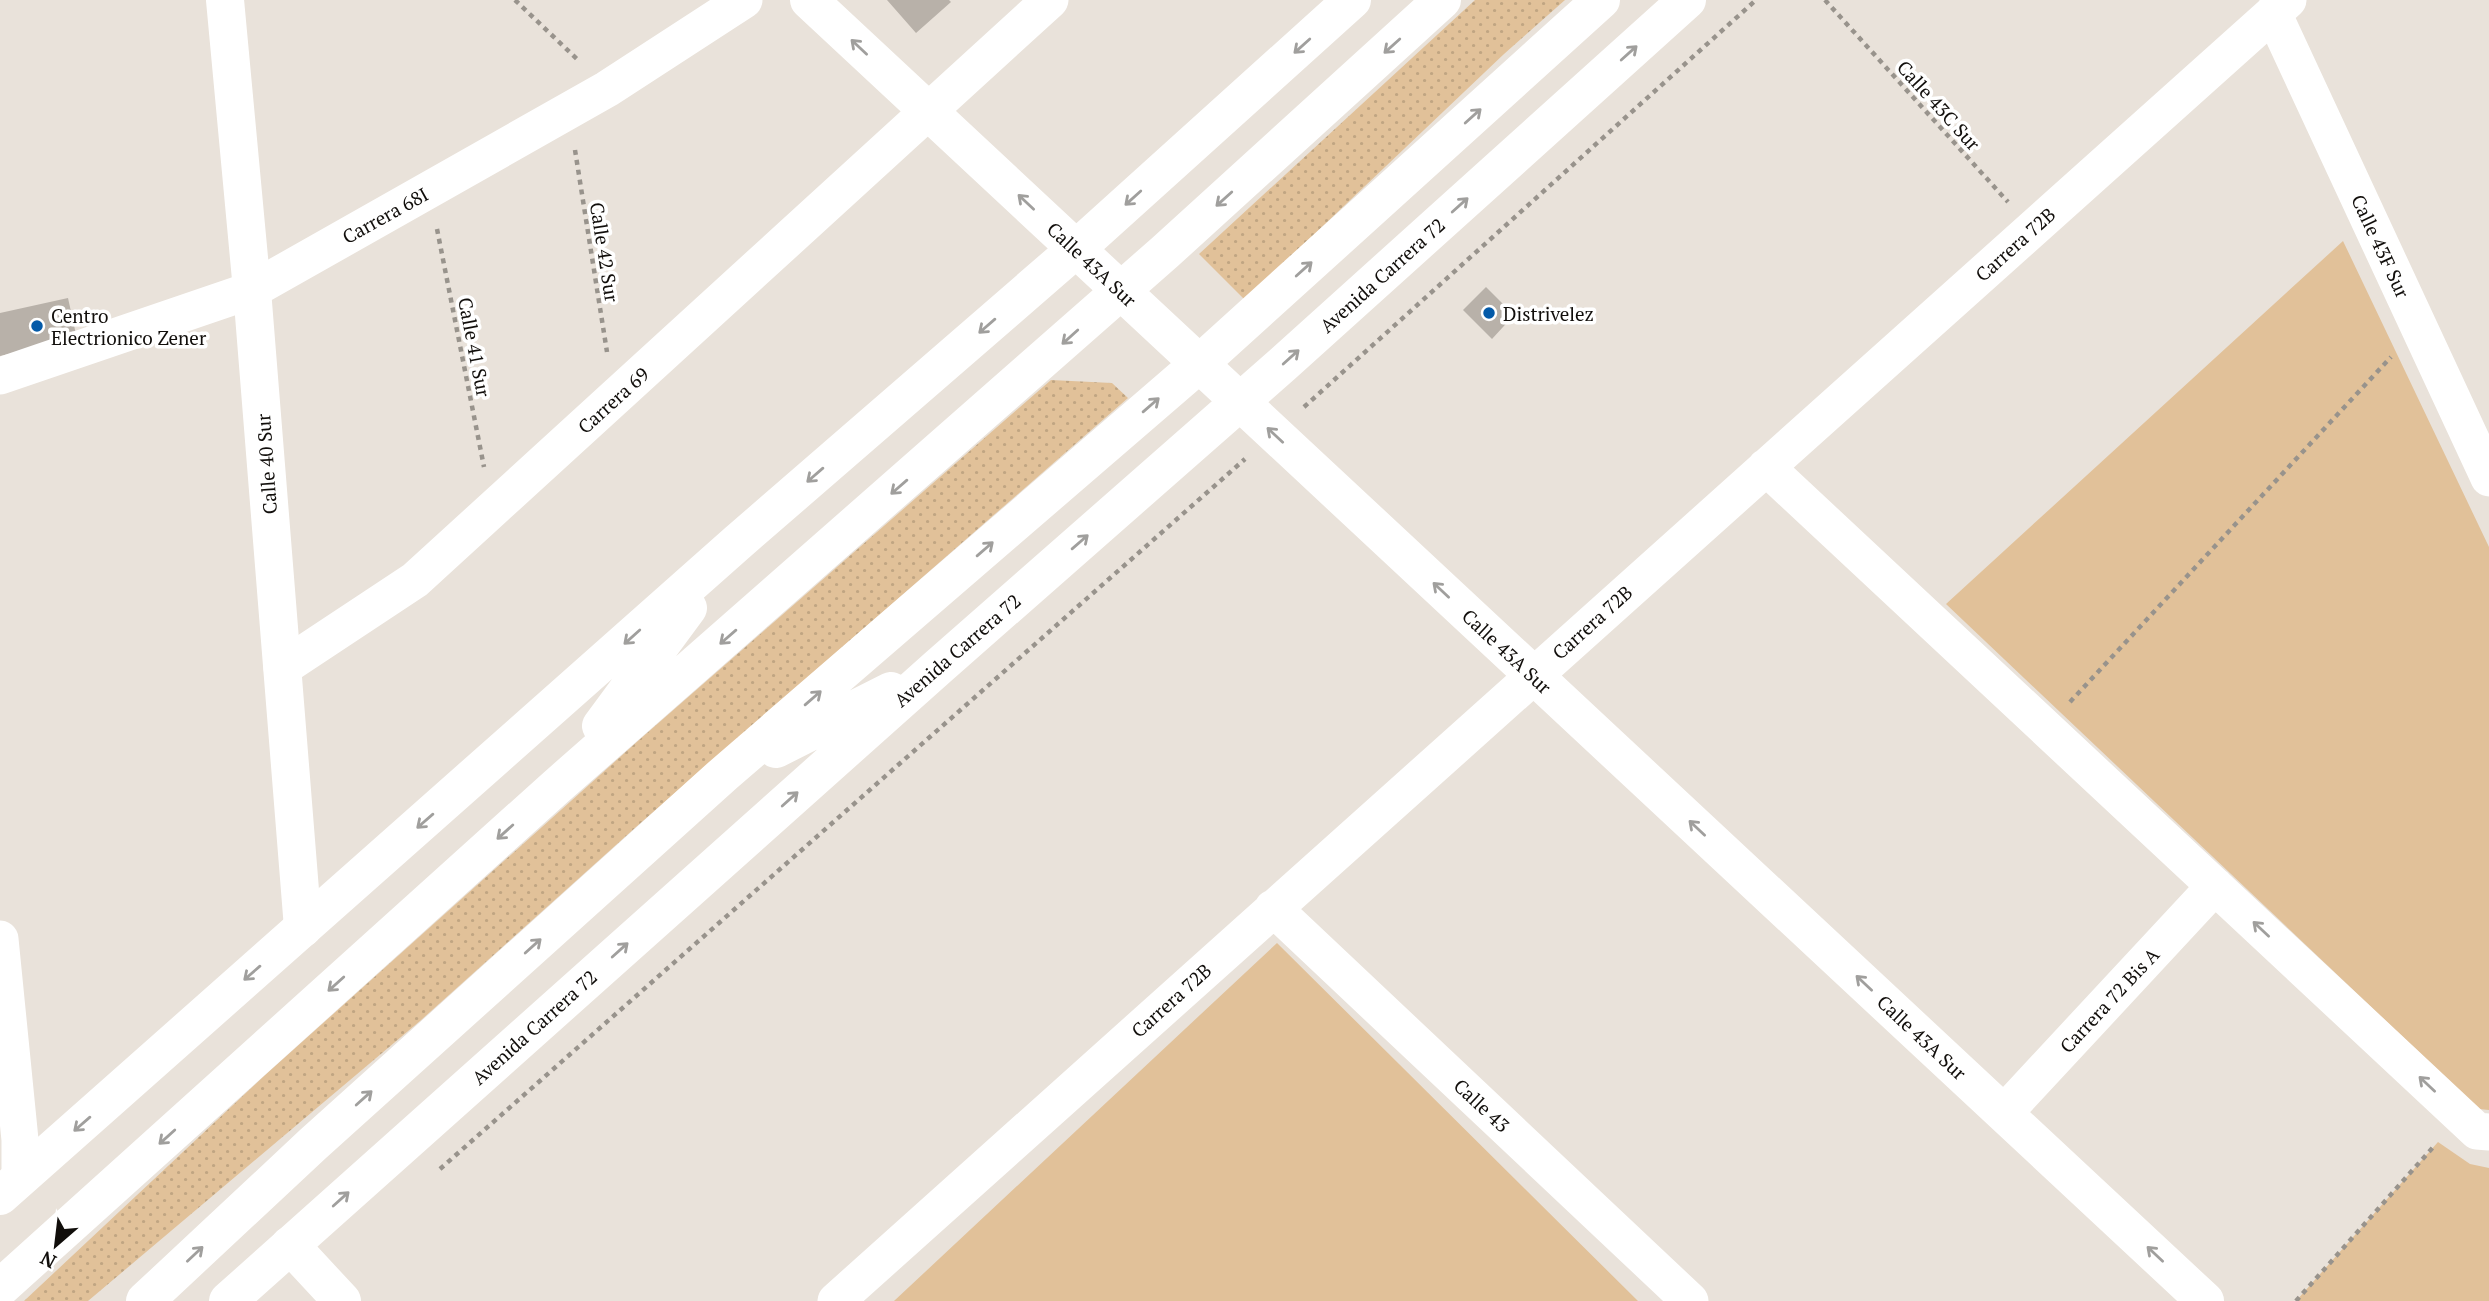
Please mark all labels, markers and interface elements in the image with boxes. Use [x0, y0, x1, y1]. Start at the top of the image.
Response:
one-way arrow [1294, 37, 1311, 54]
one-way arrow [1383, 38, 1401, 54]
one-way arrow [851, 39, 868, 56]
one-way arrow [1620, 44, 1637, 61]
street label: Calle 43C Sur [1892, 55, 1987, 156]
one-way arrow [1464, 108, 1482, 124]
street label: Carrera 68I [338, 181, 432, 249]
one-way arrow [1124, 190, 1142, 206]
street label: Calle 43F Sur [2346, 190, 2416, 302]
one-way arrow [1215, 191, 1233, 207]
one-way arrow [1018, 194, 1035, 211]
one-way arrow [1451, 197, 1469, 213]
street label: Calle 42 Sur [585, 200, 625, 304]
street label: Carrera 72B [1970, 201, 2060, 287]
street label: Avenida Carrera 72 [1314, 212, 1450, 338]
street label: Calle 43A Sur [1042, 216, 1142, 312]
one-way arrow [1295, 260, 1312, 277]
street label: Calle 41 Sur [453, 295, 497, 399]
place label: Distrivelez [1503, 301, 1594, 326]
place label: Centro Electrionico Zener [51, 303, 207, 350]
marker: Distrivelez [1481, 305, 1497, 321]
marker: Centro Electrionico Zener [29, 318, 45, 334]
one-way arrow [978, 318, 996, 334]
one-way arrow [1062, 328, 1079, 345]
one-way arrow [1282, 349, 1300, 365]
street label: Carrera 69 [572, 361, 654, 439]
one-way arrow [1142, 397, 1160, 413]
street label: Calle 40 Sur [250, 412, 282, 515]
one-way arrow [1267, 426, 1284, 443]
one-way arrow [807, 467, 825, 483]
one-way arrow [890, 479, 908, 495]
one-way arrow [1071, 534, 1089, 550]
one-way arrow [976, 541, 994, 557]
street label: Carrera 72B [1547, 579, 1637, 665]
one-way arrow [1433, 581, 1450, 598]
street label: Avenida Carrera 72 [888, 588, 1026, 712]
street label: Calle 43A Sur [1457, 603, 1557, 699]
one-way arrow [719, 628, 737, 644]
one-way arrow [623, 629, 641, 645]
one-way arrow [803, 690, 821, 706]
one-way arrow [781, 791, 799, 807]
one-way arrow [417, 813, 435, 829]
one-way arrow [1689, 820, 1706, 837]
one-way arrow [496, 824, 514, 840]
one-way arrow [2252, 921, 2270, 937]
one-way arrow [524, 938, 542, 954]
one-way arrow [611, 942, 629, 958]
street label: Carrera 72 Bis A [2054, 942, 2164, 1058]
street label: Carrera 72B [1126, 957, 1216, 1043]
street label: Avenida Carrera 72 [466, 964, 602, 1090]
one-way arrow [243, 965, 261, 981]
one-way arrow [1856, 975, 1873, 992]
one-way arrow [328, 976, 345, 993]
street label: Calle 43A Sur [1872, 989, 1972, 1085]
street label: Calle 43 [1449, 1073, 1515, 1137]
one-way arrow [2418, 1076, 2436, 1092]
one-way arrow [355, 1090, 373, 1106]
one-way arrow [73, 1115, 91, 1131]
one-way arrow [158, 1129, 176, 1145]
one-way arrow [332, 1191, 350, 1207]
north arrow [21, 1210, 91, 1280]
text: N [35, 1246, 60, 1275]
one-way arrow [186, 1246, 203, 1263]
one-way arrow [2147, 1246, 2164, 1263]

